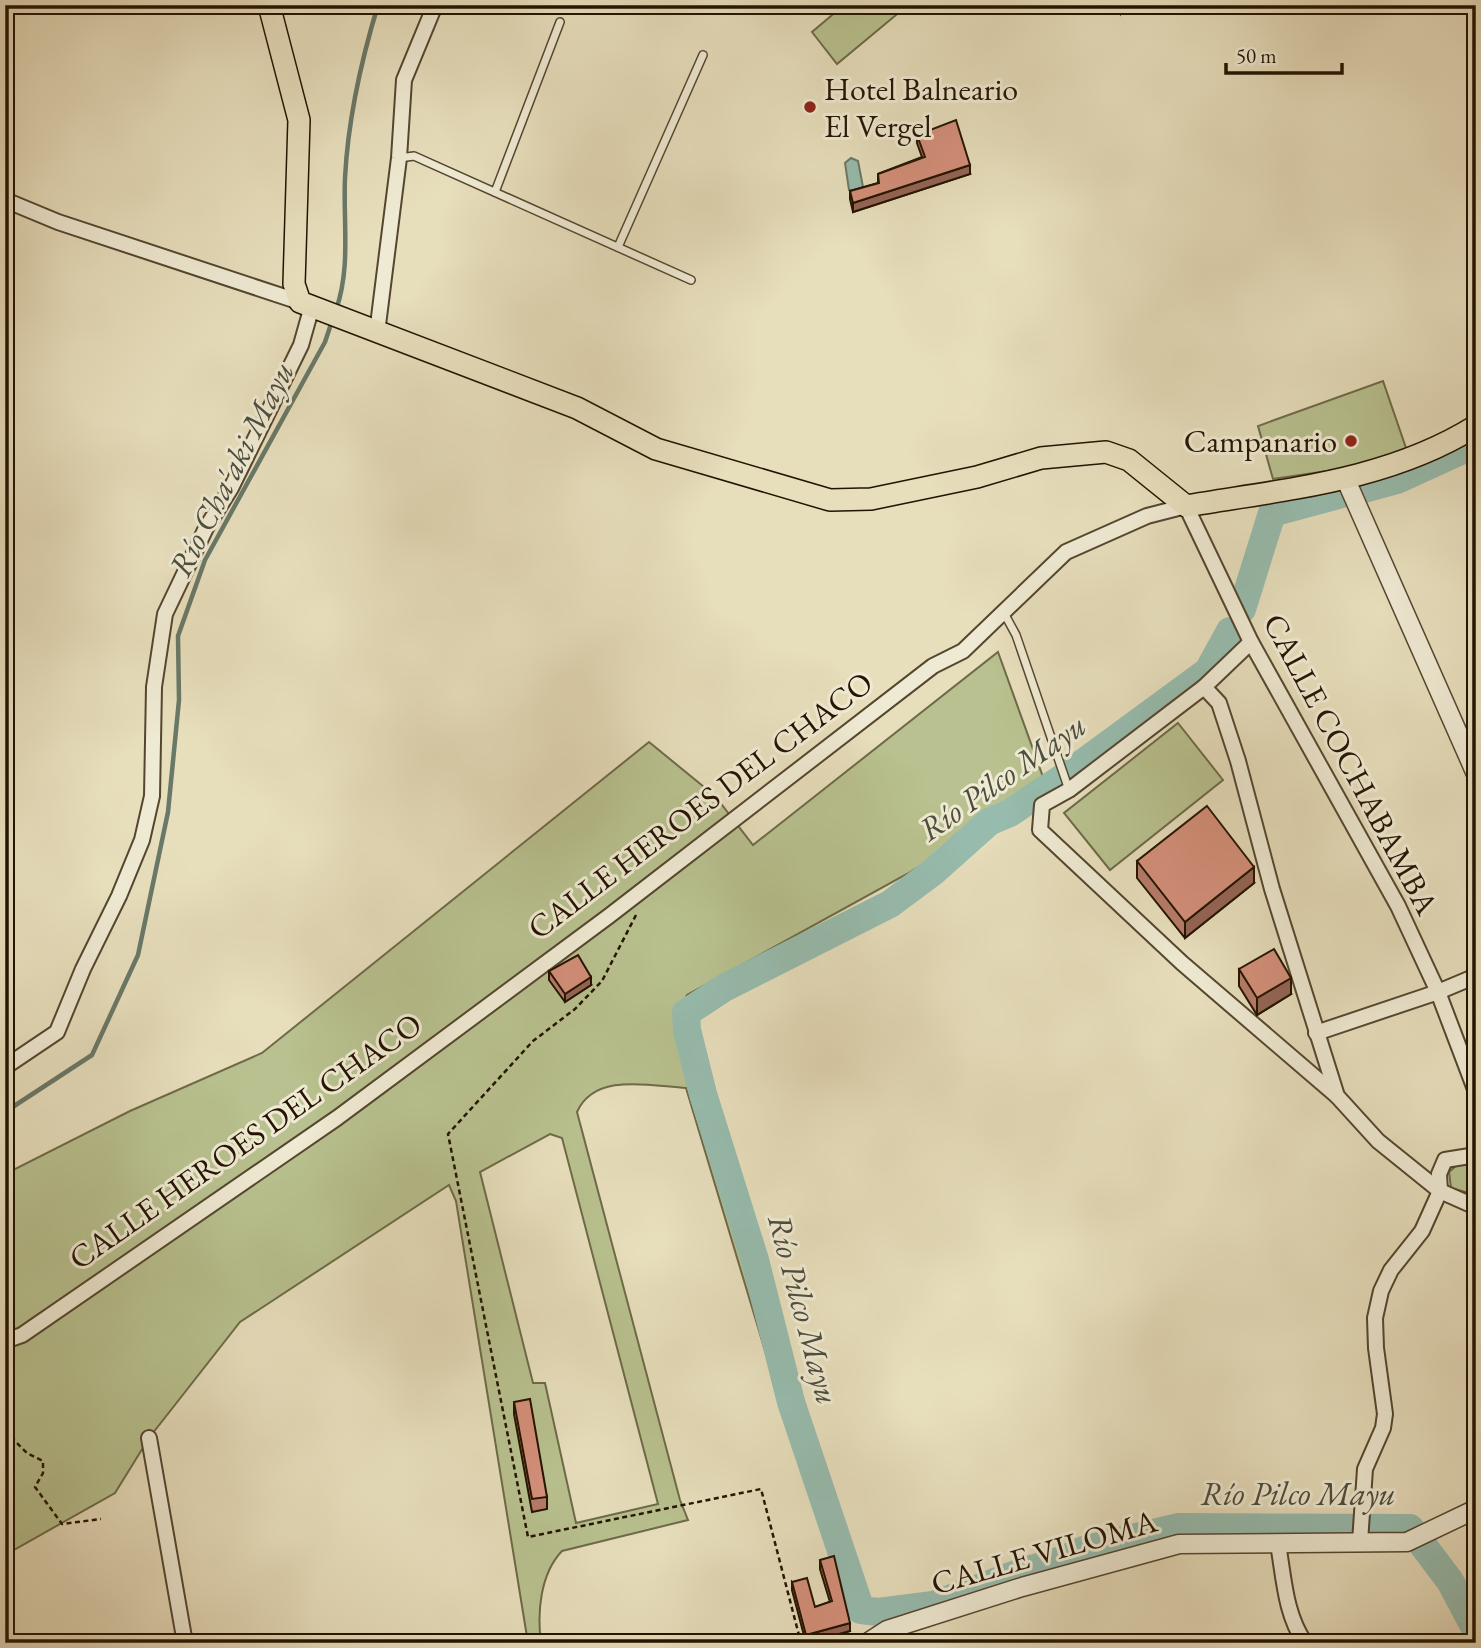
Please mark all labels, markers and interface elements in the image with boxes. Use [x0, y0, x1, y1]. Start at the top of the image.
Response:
scale bar [1226, 32, 1341, 76]
text: 50 m [1236, 42, 1277, 69]
place label: Hotel Balneario El Vergel [824, 68, 1018, 147]
marker: Hotel Balneario El Vergel [802, 99, 818, 115]
water label: Río Cha'aki Mayu [158, 354, 304, 584]
place label: Campanario [1184, 420, 1337, 462]
marker: Campanario [1343, 433, 1359, 449]
street label: CALLE COCHABAMBA [1254, 606, 1449, 923]
street label: CALLE HEROES DEL CHACO [519, 661, 881, 949]
water label: Río Pilco Mayu [910, 703, 1094, 851]
street label: CALLE HEROES DEL CHACO [60, 1003, 430, 1279]
water label: Río Pilco Mayu [758, 1209, 850, 1409]
water label: Río Pilco Mayu [1200, 1472, 1396, 1515]
street label: CALLE VILOMA [926, 1499, 1163, 1604]

